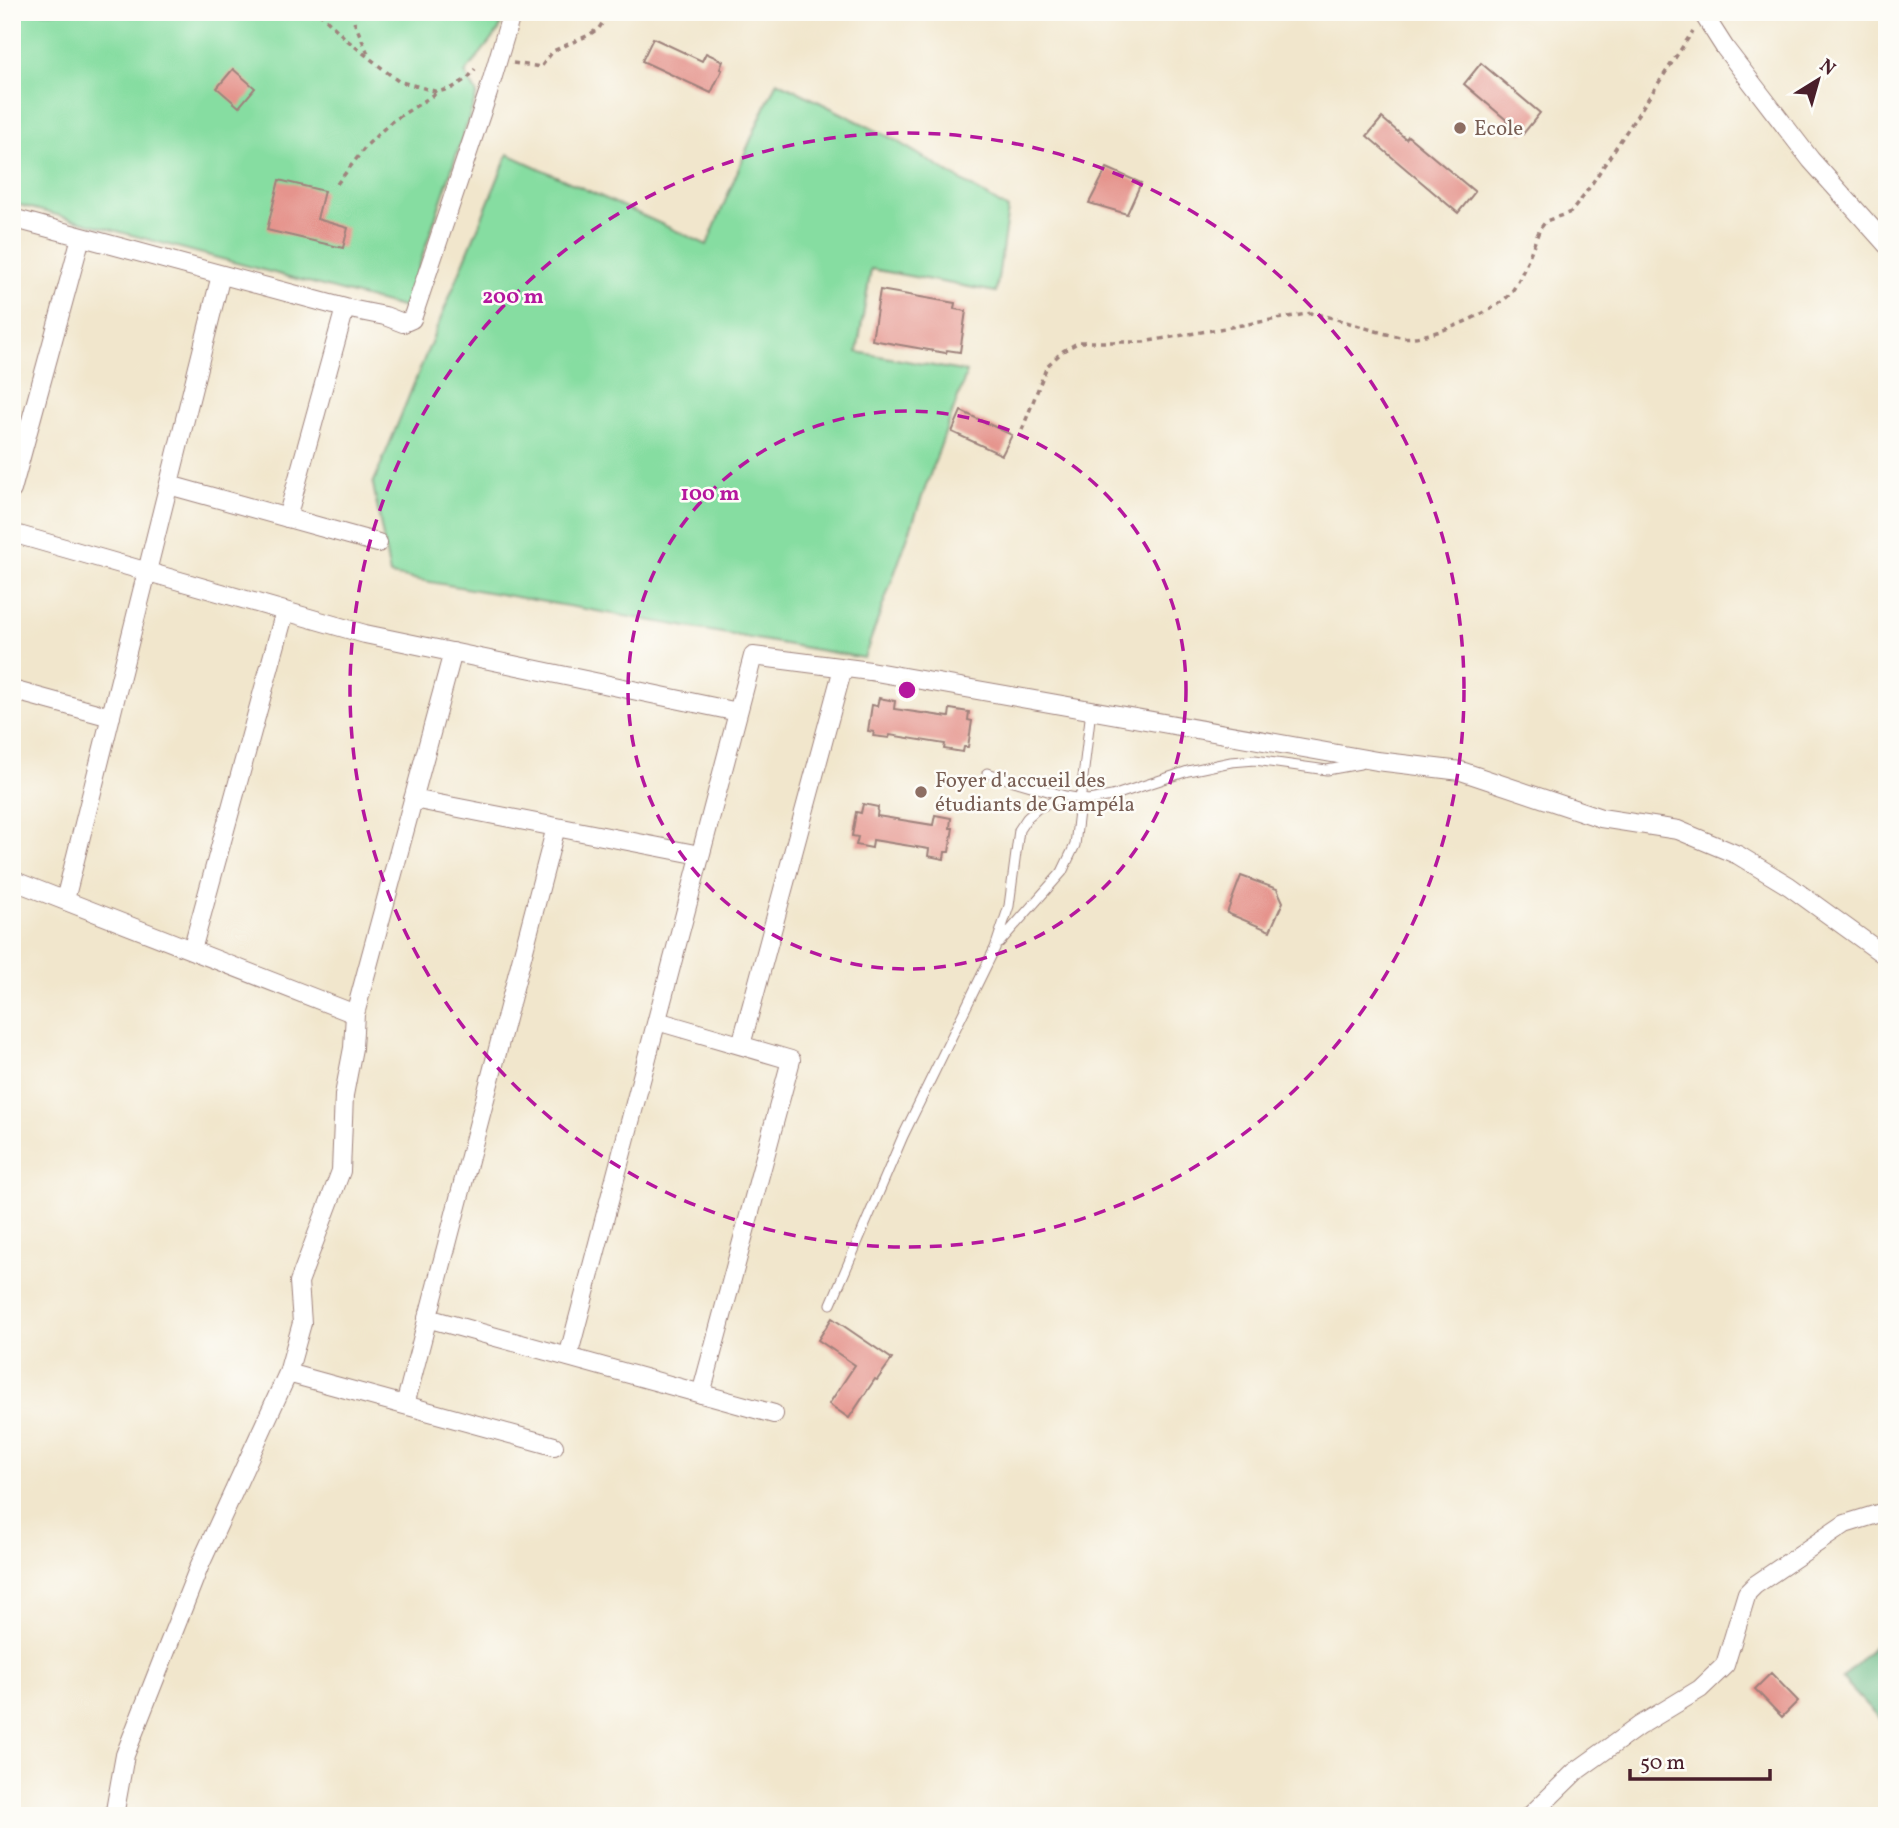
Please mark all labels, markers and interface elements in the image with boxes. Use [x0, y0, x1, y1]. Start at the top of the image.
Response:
north arrow [1784, 46, 1854, 116]
text: N [1814, 53, 1841, 83]
place label: Ecole [1474, 115, 1523, 144]
marker: Ecole [1452, 120, 1468, 136]
text: 200 m [482, 283, 544, 312]
text: 100 m [680, 480, 740, 509]
centre of rings [895, 678, 919, 702]
place label: Foyer d'accueil des étudiants de Gampéla [935, 767, 1135, 820]
marker: Foyer d'accueil des étudiants de Gampéla [913, 784, 929, 800]
scale bar [1630, 1737, 1770, 1781]
text: 50 m [1640, 1749, 1685, 1778]

